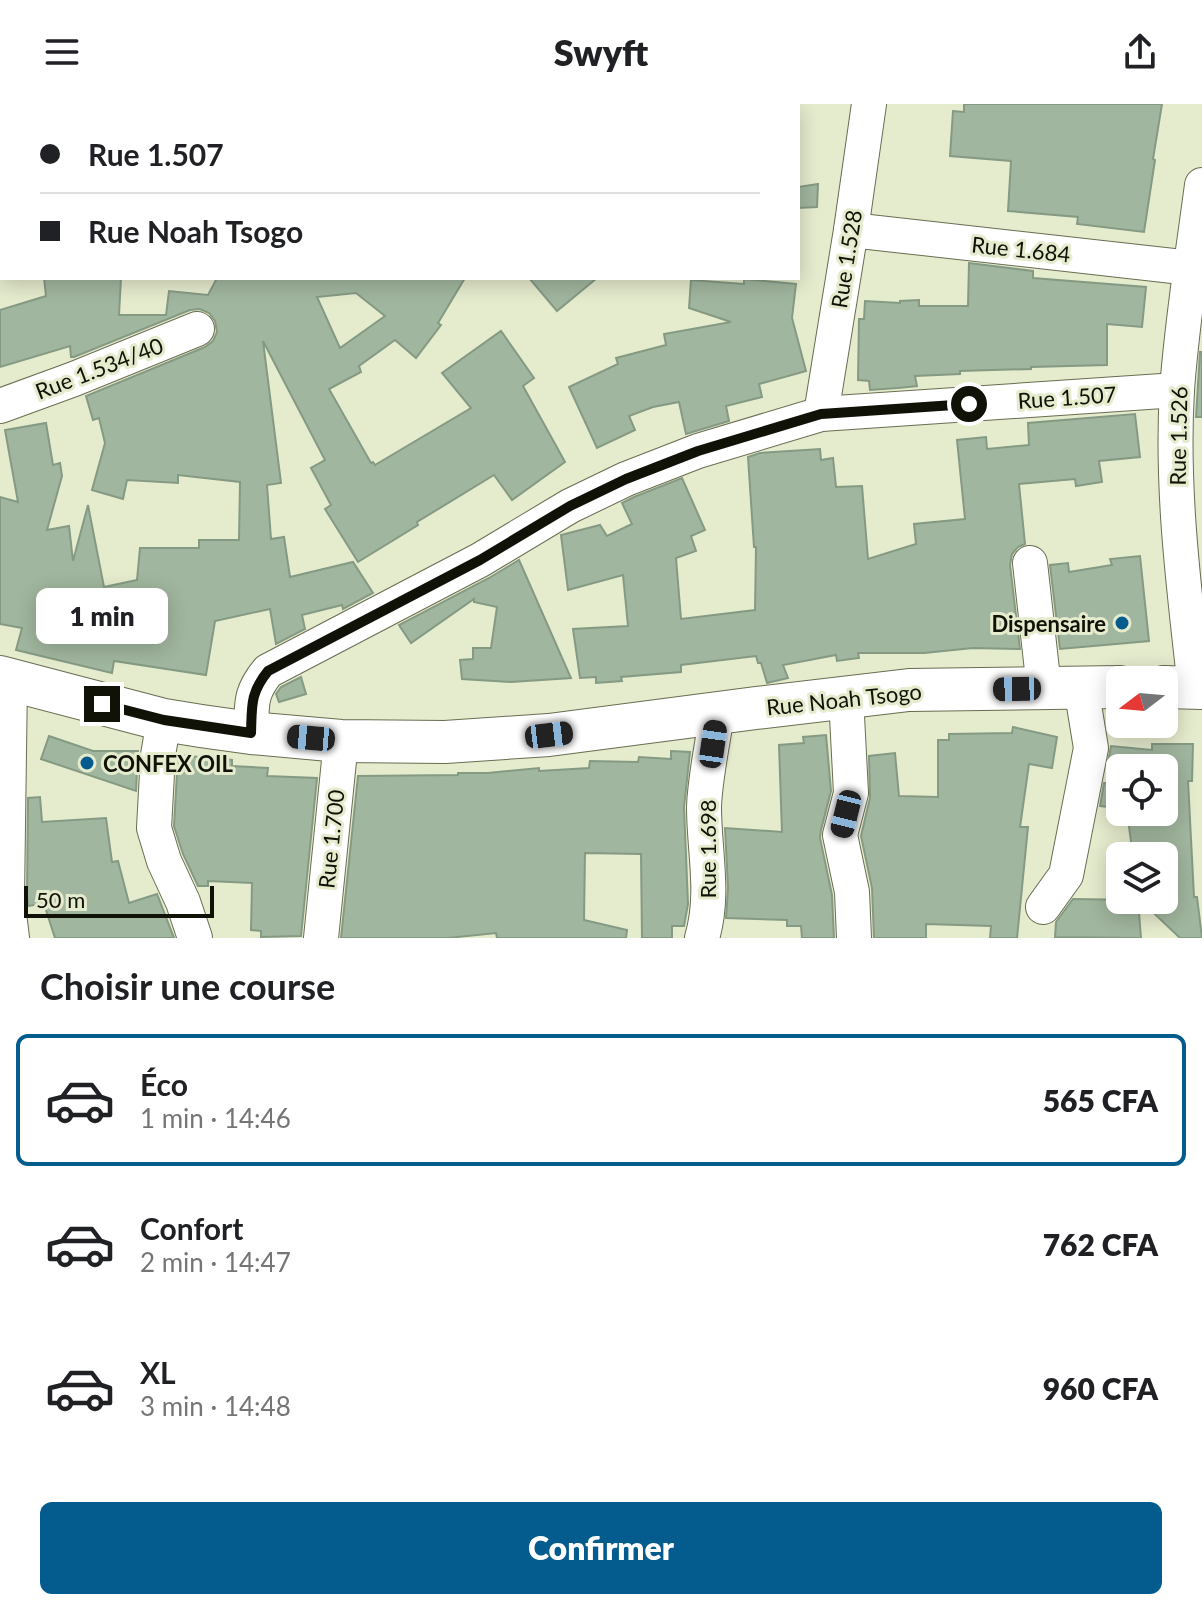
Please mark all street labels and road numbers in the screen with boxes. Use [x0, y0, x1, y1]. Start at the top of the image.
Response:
street label: Rue 1.528 [825, 208, 867, 310]
street label: Rue 1.684 [970, 230, 1072, 268]
street label: Rue 1.534/40 [31, 331, 167, 405]
street label: Rue 1.507 [1017, 380, 1117, 414]
street label: Rue 1.526 [1164, 386, 1192, 486]
street label: Rue Noah Tsogo [765, 677, 923, 721]
street label: Rue 1.700 [312, 788, 350, 890]
street label: Rue 1.698 [694, 799, 721, 899]

